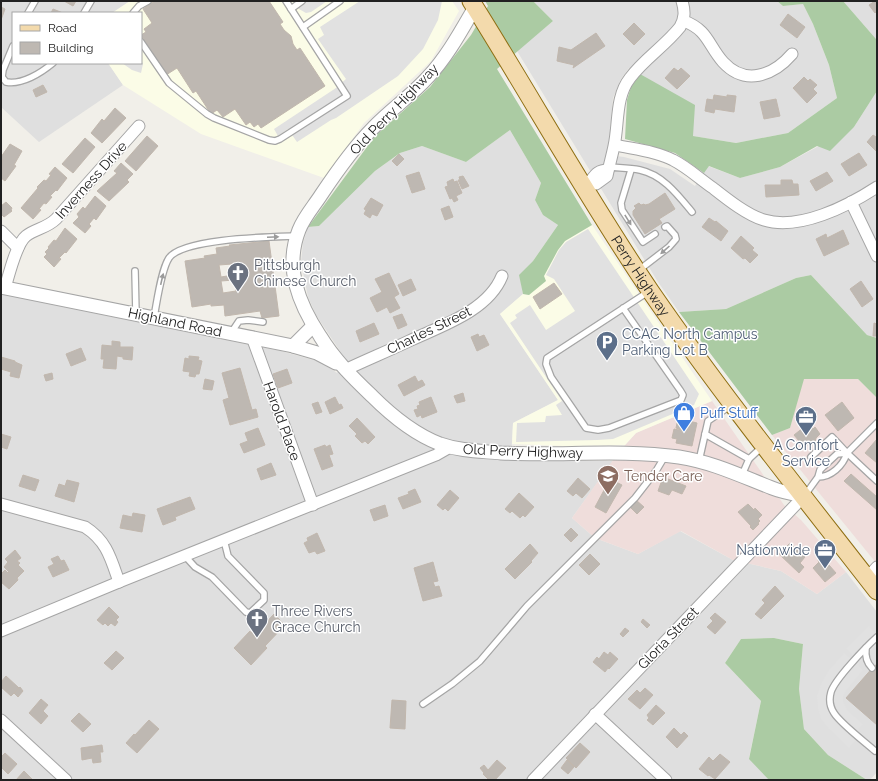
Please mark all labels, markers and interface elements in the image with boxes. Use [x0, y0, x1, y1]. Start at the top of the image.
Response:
legend [12, 12, 142, 64]
text: Road [48, 21, 77, 35]
text: Building [48, 41, 94, 55]
street label: Old Perry Highway [346, 60, 442, 158]
street label: Inverness Drive [52, 138, 130, 222]
one-way arrow [624, 214, 631, 225]
street label: Perry Highway [608, 232, 674, 320]
one-way arrow [267, 233, 279, 240]
one-way arrow [660, 246, 671, 255]
place label: Pittsburgh Chinese Church [254, 257, 356, 289]
church icon: Pittsburgh Chinese Church [225, 260, 251, 293]
one-way arrow [160, 273, 166, 285]
street label: Charles Street [384, 303, 474, 357]
street label: Highland Road [127, 304, 223, 340]
place label: CCAC North Campus Parking Lot B [622, 326, 758, 358]
parking icon: CCAC North Campus Parking Lot B [594, 329, 620, 362]
street label: Harold Place [260, 379, 304, 463]
shop icon: Puff Stuff [671, 400, 697, 433]
office icon: A Comfort Service [793, 404, 819, 437]
place label: Puff Stuff [700, 405, 759, 421]
place label: A Comfort Service [773, 437, 839, 469]
street label: Old Perry Highway [463, 441, 584, 461]
school or university icon: Tender Care [595, 463, 621, 496]
place label: Tender Care [624, 468, 703, 484]
office icon: Nationwide [812, 537, 838, 570]
place label: Nationwide [736, 542, 810, 558]
place label: Three Rivers Grace Church [272, 603, 361, 635]
street label: Gloria Street [634, 603, 702, 672]
church icon: Three Rivers Grace Church [244, 606, 270, 639]

